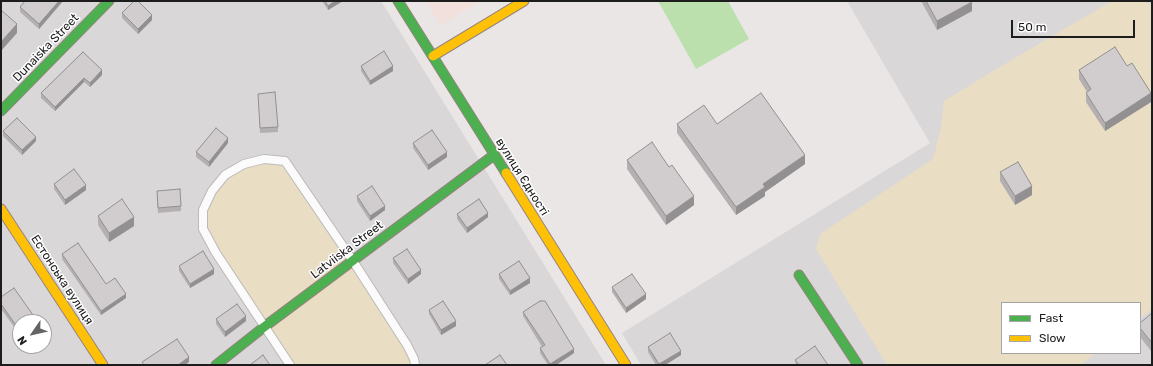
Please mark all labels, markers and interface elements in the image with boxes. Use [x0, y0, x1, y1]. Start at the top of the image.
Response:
street label: Dunaiska Street [10, 11, 82, 85]
scale bar [1013, 12, 1137, 38]
text: 50 m [1018, 20, 1046, 34]
street label: вулиця Єдності [492, 136, 552, 218]
street label: Latviiska Street [308, 218, 386, 282]
street label: Естонська вулиця [28, 232, 96, 328]
legend [1001, 302, 1141, 354]
text: Fast [1039, 311, 1063, 325]
north arrow [12, 314, 52, 354]
text: Slow [1039, 331, 1066, 345]
text: N [15, 334, 30, 347]

